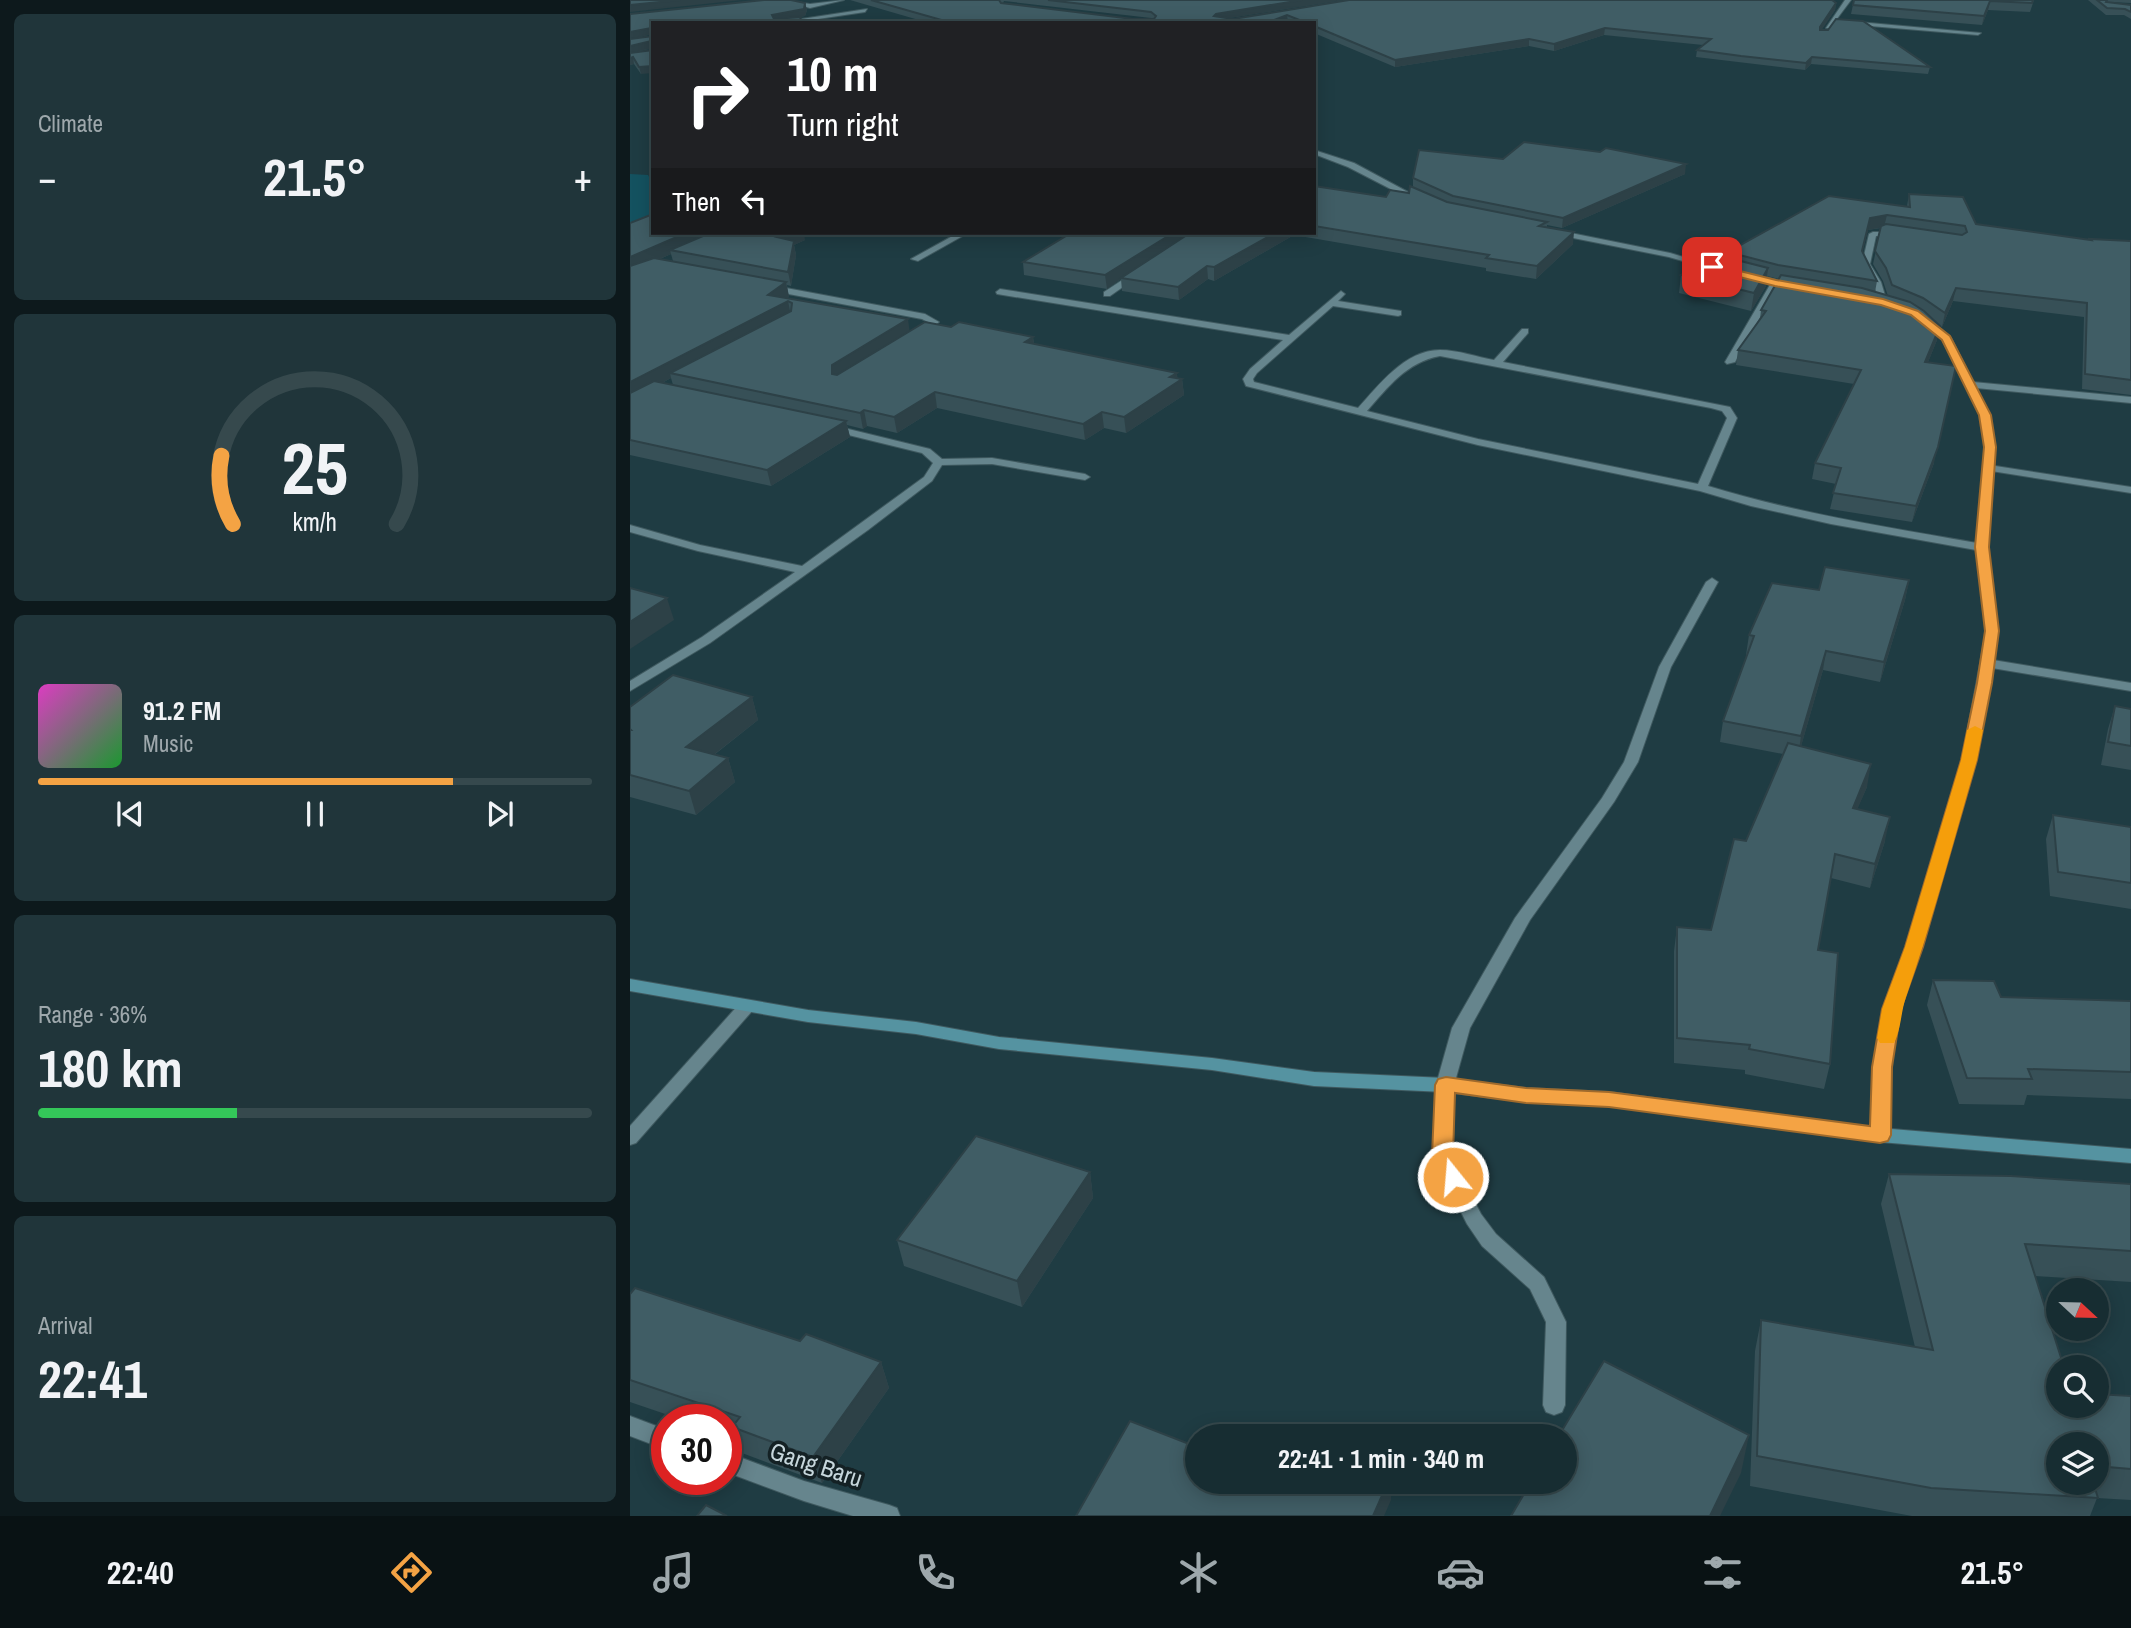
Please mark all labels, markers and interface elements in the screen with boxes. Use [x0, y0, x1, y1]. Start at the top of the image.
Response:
text: 10 m [787, 40, 879, 106]
icon: right [672, 49, 763, 140]
text: Turn right [787, 103, 899, 146]
text: Climate [38, 108, 103, 139]
text: 21.5° [263, 142, 367, 212]
text: − [38, 152, 56, 203]
text: + [574, 152, 592, 203]
icon: left [735, 182, 773, 220]
text: Then [672, 184, 721, 219]
pin [1682, 237, 1742, 297]
icon: arrive [1693, 248, 1731, 286]
text: 25 [282, 419, 348, 517]
text: km/h [293, 504, 337, 538]
text: 91.2 FM [143, 693, 221, 728]
text: Music [143, 728, 193, 759]
icon: previous [111, 795, 149, 833]
icon: pause [296, 795, 334, 833]
icon: next [481, 795, 519, 833]
text: Range · 36% [38, 999, 147, 1030]
text: 180 km [38, 1033, 183, 1103]
position arrow [1416, 1140, 1490, 1214]
north arrow [2046, 1278, 2109, 1340]
map controls [2046, 1278, 2109, 1495]
text: Arrival [38, 1310, 93, 1341]
text: 22:41 [38, 1344, 147, 1414]
button: search [2046, 1355, 2109, 1418]
speed limit sign: 30 [651, 1404, 742, 1495]
button: layers [2046, 1432, 2109, 1495]
street label: Gang Baru [766, 1434, 867, 1494]
text: 22:41 · 1 min · 340 m [1278, 1441, 1484, 1476]
icon: directions [387, 1548, 436, 1597]
icon: music [649, 1548, 698, 1597]
icon: phone [911, 1548, 960, 1597]
icon: climate [1174, 1548, 1223, 1597]
icon: car [1436, 1548, 1485, 1597]
icon: filters [1698, 1548, 1747, 1597]
text: 22:40 [107, 1551, 174, 1594]
text: 21.5° [1960, 1551, 2024, 1594]

